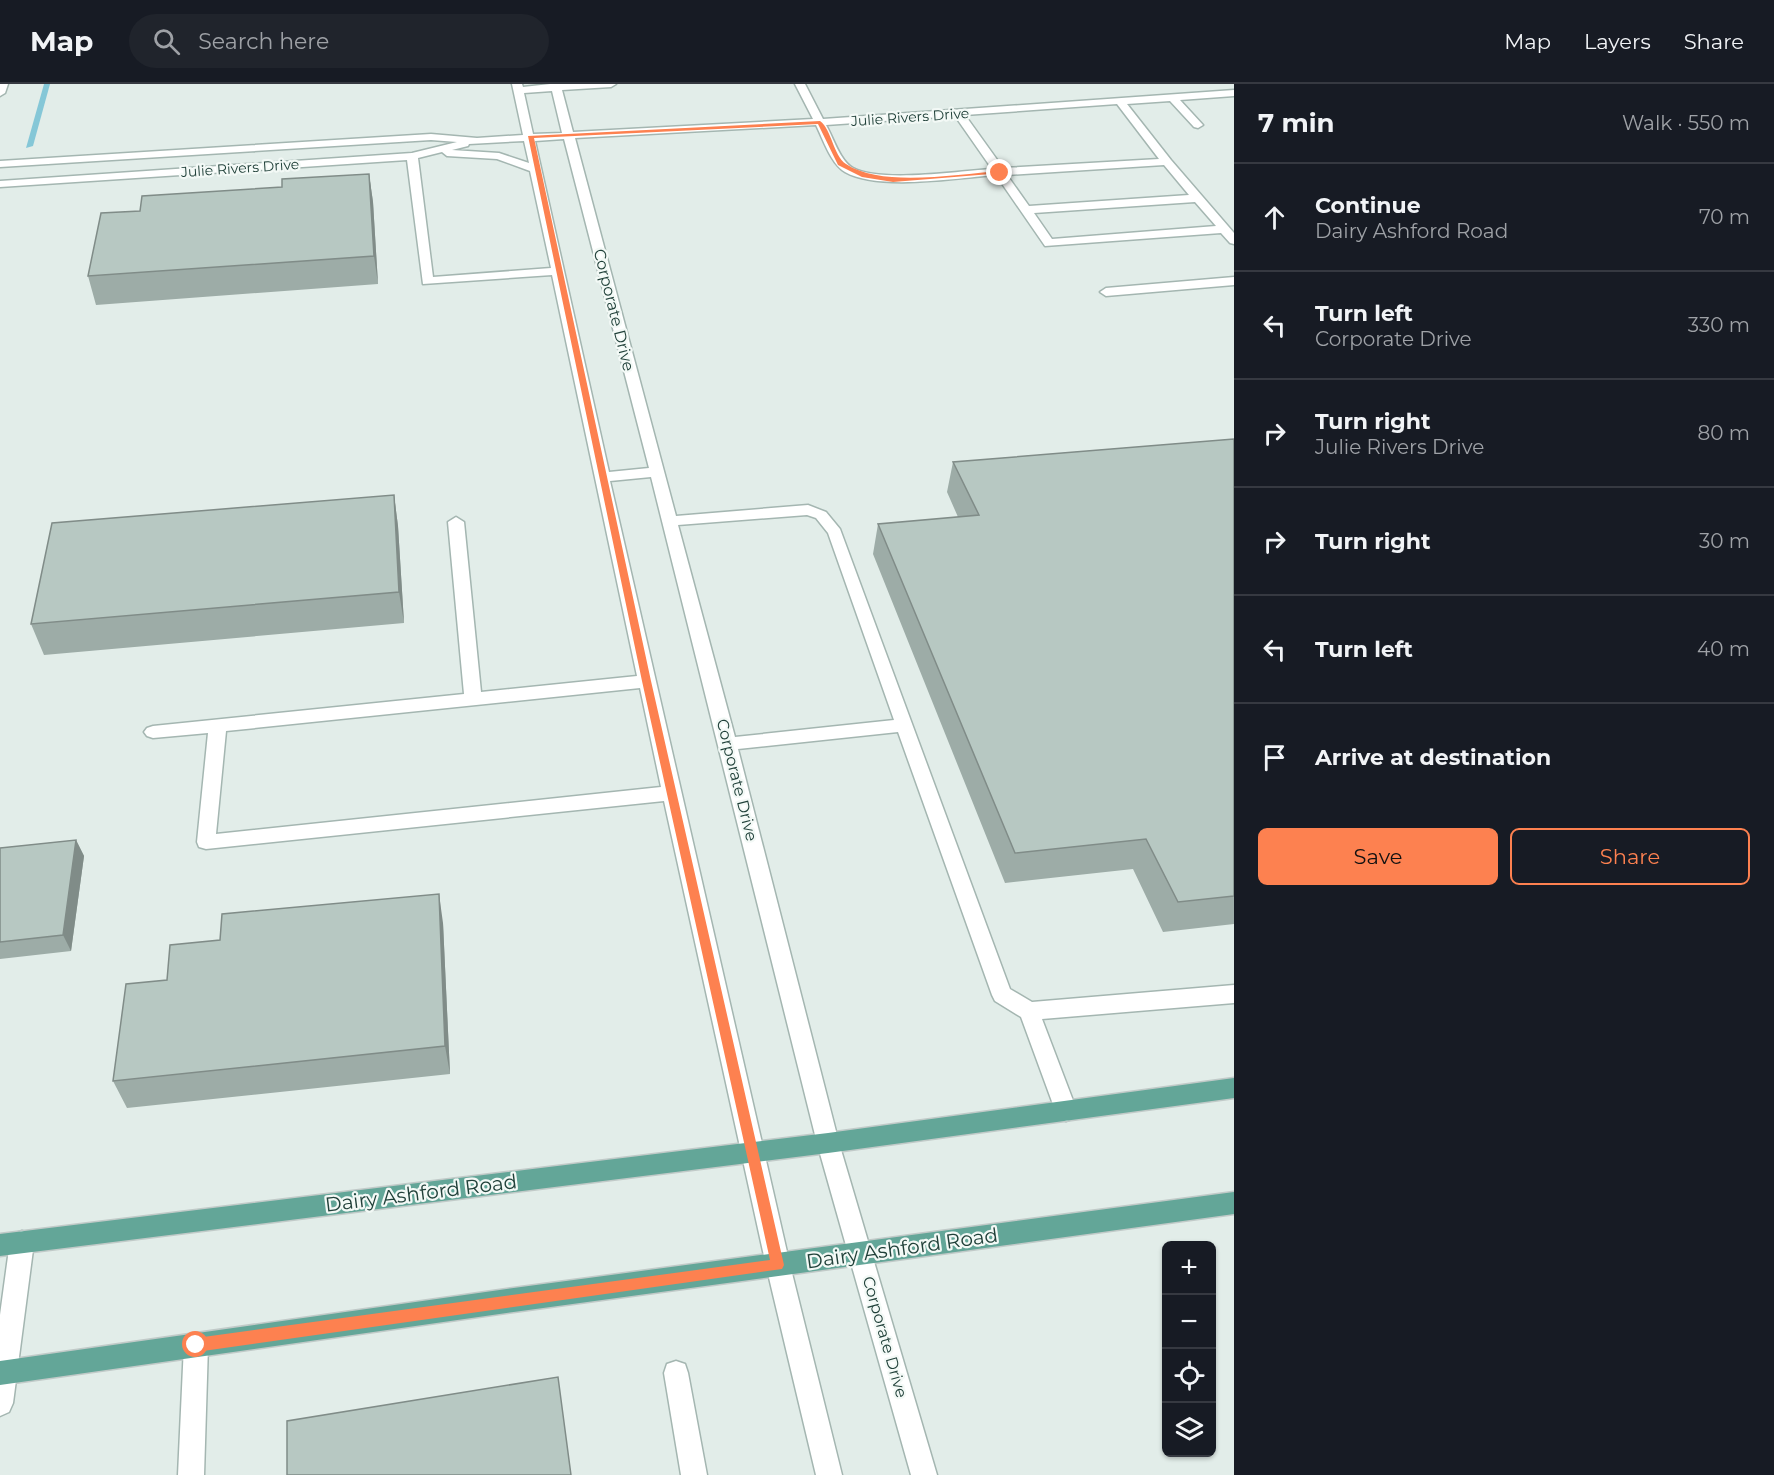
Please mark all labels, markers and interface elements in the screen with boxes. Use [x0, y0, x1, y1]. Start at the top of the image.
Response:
search box [129, 14, 549, 68]
text: Map [30, 24, 93, 58]
icon: search [150, 25, 183, 58]
text: Search here [198, 28, 329, 55]
text: Map [1504, 29, 1551, 54]
text: Layers [1584, 29, 1651, 54]
text: Share [1684, 29, 1744, 54]
street label: Julie Rivers Drive [849, 104, 970, 130]
text: 7 min [1258, 107, 1335, 139]
text: Walk · 550 m [1622, 111, 1750, 135]
street label: Julie Rivers Drive [179, 155, 300, 181]
route end [986, 159, 1012, 185]
text: Continue [1315, 192, 1421, 219]
icon: ahead [1258, 201, 1291, 234]
text: 70 m [1699, 205, 1750, 229]
text: Dairy Ashford Road [1315, 219, 1508, 243]
street label: Corporate Drive [590, 247, 638, 373]
text: Turn left [1315, 300, 1413, 327]
icon: left [1258, 309, 1291, 342]
text: 330 m [1688, 313, 1750, 337]
text: Corporate Drive [1315, 327, 1472, 351]
text: Turn right [1315, 408, 1430, 435]
icon: right [1258, 417, 1291, 450]
text: 80 m [1698, 421, 1750, 445]
text: Julie Rivers Drive [1315, 435, 1484, 459]
icon: right [1258, 525, 1291, 558]
text: Turn right [1315, 528, 1430, 555]
text: 30 m [1699, 529, 1750, 553]
icon: left [1258, 633, 1291, 666]
text: Turn left [1315, 636, 1413, 663]
text: 40 m [1697, 637, 1750, 661]
street label: Corporate Drive [713, 717, 761, 843]
icon: arrive [1258, 741, 1291, 774]
text: Arrive at destination [1315, 744, 1551, 771]
button: Save [1258, 828, 1498, 885]
button: Share [1510, 828, 1750, 885]
street label: Dairy Ashford Road [324, 1169, 518, 1217]
street label: Dairy Ashford Road [805, 1223, 999, 1273]
map controls [1162, 1241, 1216, 1457]
button: + [1162, 1241, 1216, 1295]
street label: Corporate Drive [859, 1274, 911, 1400]
button: − [1162, 1295, 1216, 1349]
route start [182, 1331, 208, 1357]
button: locate [1162, 1349, 1216, 1403]
button: layers [1162, 1403, 1216, 1457]

